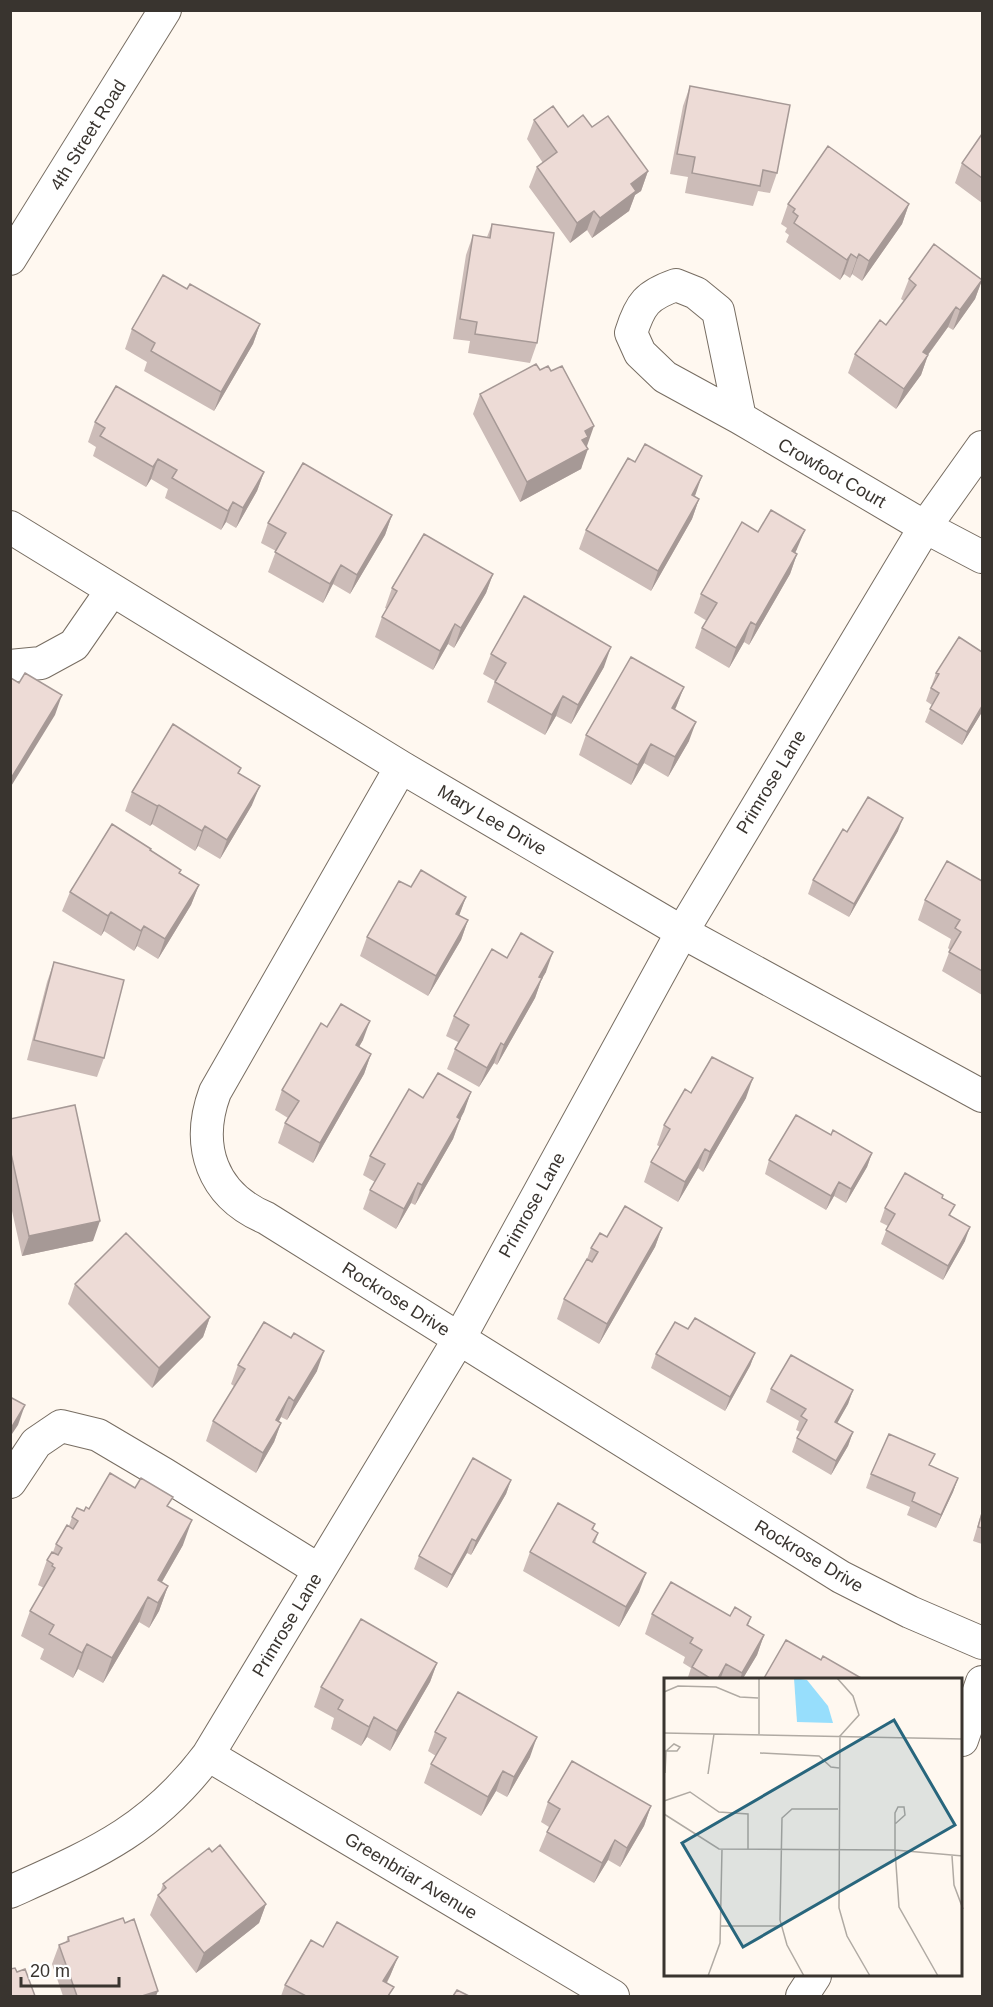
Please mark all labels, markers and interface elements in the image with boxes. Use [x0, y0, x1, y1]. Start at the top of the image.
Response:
street label: 4th Street Road [46, 76, 130, 194]
street label: Crowfoot Court [775, 434, 889, 512]
street label: Primrose Lane [732, 727, 810, 837]
street label: Mary Lee Drive [434, 781, 550, 859]
street label: Primrose Lane [495, 1149, 569, 1261]
street label: Rockrose Drive [339, 1258, 453, 1340]
street label: Rockrose Drive [751, 1516, 867, 1596]
street label: Primrose Lane [248, 1570, 326, 1680]
inset map [664, 1678, 963, 1977]
street label: Greenbriar Avenue [341, 1829, 481, 1923]
scale bar [21, 1950, 118, 1988]
text: 20 m [30, 1961, 70, 1981]

